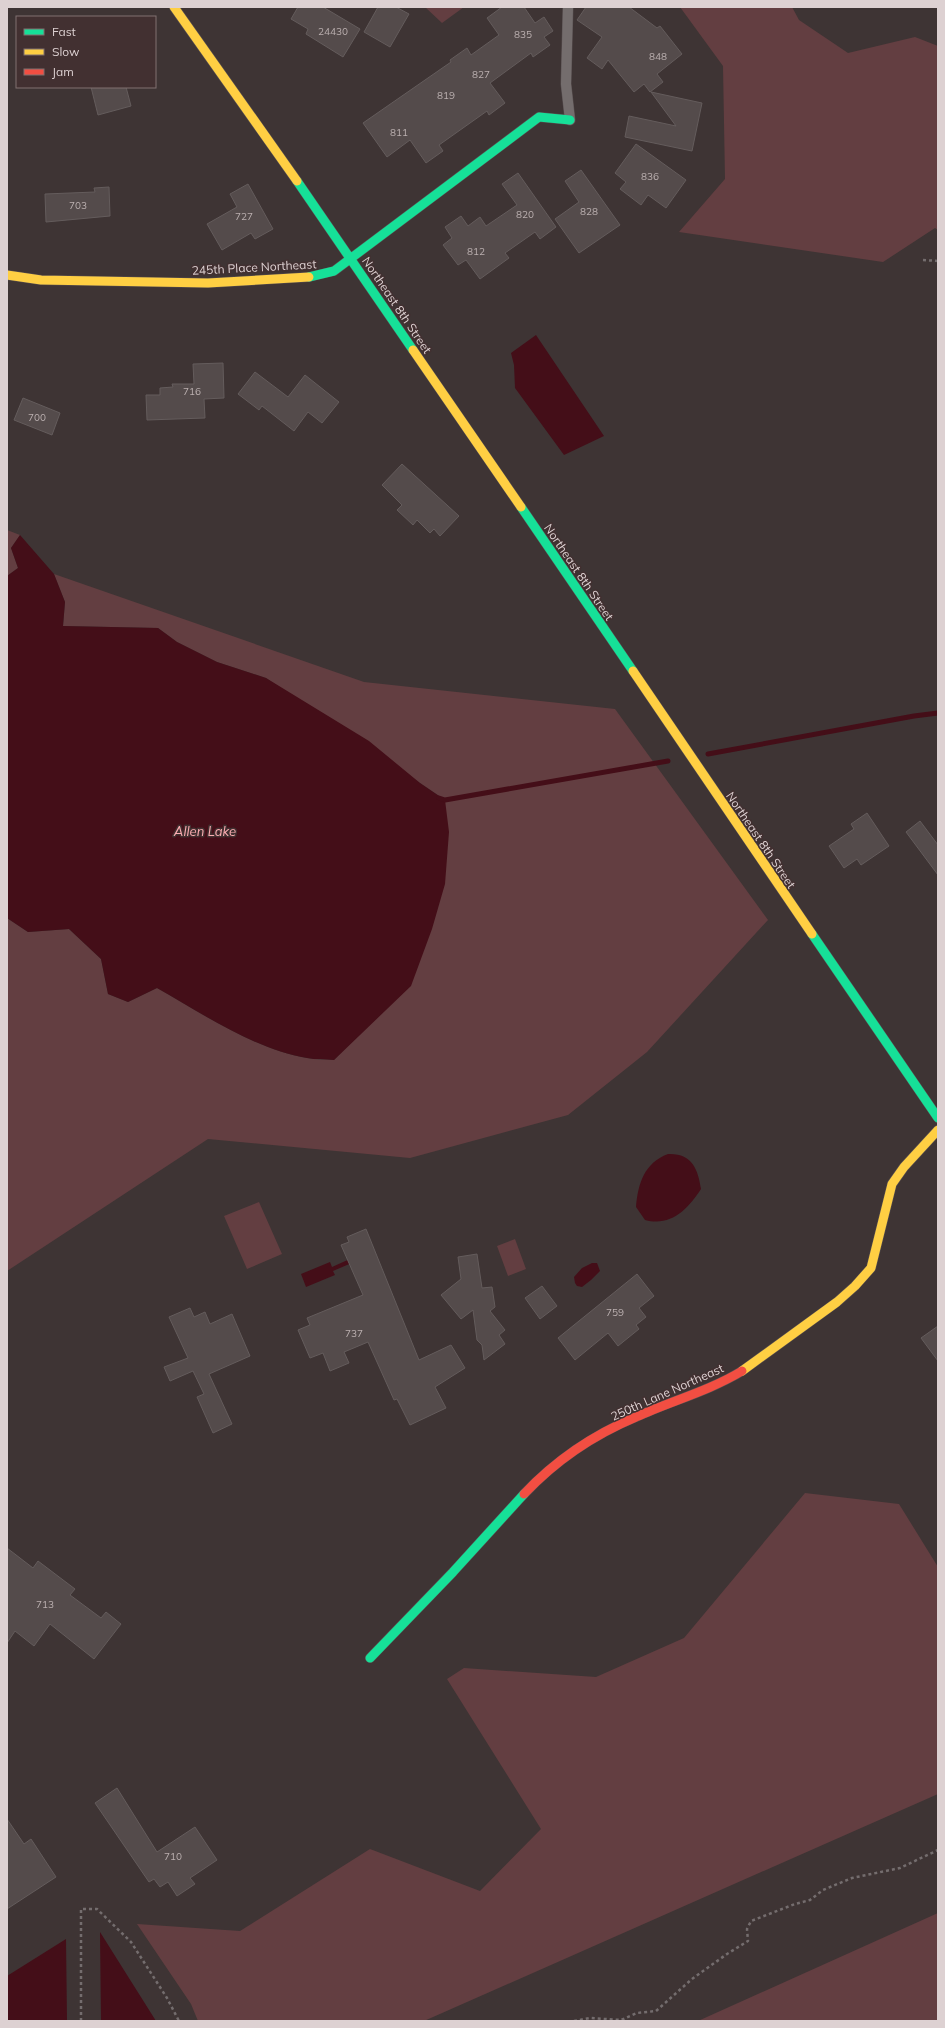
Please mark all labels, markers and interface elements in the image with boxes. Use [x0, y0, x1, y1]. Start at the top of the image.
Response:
legend [16, 16, 156, 88]
text: Fast [52, 24, 76, 39]
house number: 24430 [318, 25, 348, 38]
house number: 835 [514, 28, 532, 41]
text: Slow [52, 44, 80, 59]
house number: 848 [649, 50, 667, 63]
text: Jam [52, 64, 74, 79]
house number: 827 [472, 68, 490, 81]
house number: 819 [437, 89, 455, 102]
house number: 811 [390, 126, 408, 139]
house number: 836 [641, 170, 659, 183]
house number: 703 [69, 199, 87, 212]
house number: 828 [580, 205, 598, 218]
house number: 820 [516, 208, 534, 221]
house number: 727 [235, 210, 253, 223]
house number: 812 [467, 245, 485, 258]
street label: Northeast 8th Street [359, 254, 435, 356]
street label: 245th Place Northeast [191, 256, 317, 278]
house number: 716 [183, 385, 201, 398]
house number: 700 [28, 411, 46, 424]
street label: Northeast 8th Street [541, 521, 617, 623]
street label: Northeast 8th Street [723, 789, 799, 891]
water label: Allen Lake [173, 823, 236, 839]
house number: 759 [606, 1306, 624, 1319]
house number: 737 [345, 1327, 363, 1340]
street label: 250th Lane Northeast [608, 1360, 726, 1424]
house number: 713 [36, 1598, 54, 1611]
house number: 710 [164, 1850, 182, 1863]

